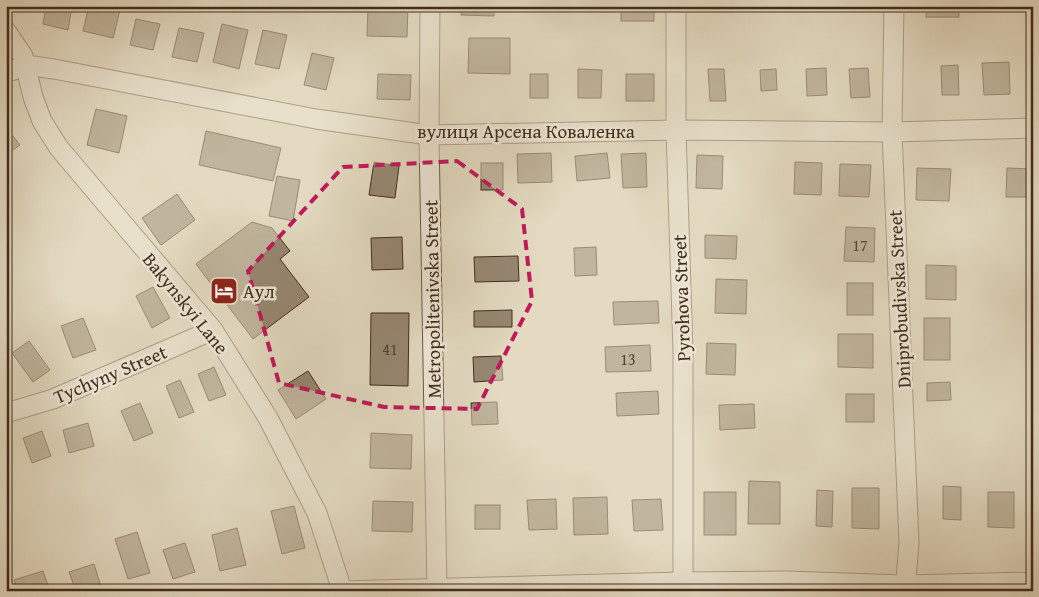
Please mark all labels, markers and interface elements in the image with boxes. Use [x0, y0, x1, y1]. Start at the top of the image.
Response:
street label: вулиця Арсена Коваленка [417, 117, 635, 145]
street label: Metropolitenivska Street [416, 199, 448, 399]
street label: Dniprobudivska Street [880, 209, 918, 389]
house number: 17 [852, 233, 868, 257]
street label: Pyrohova Street [665, 234, 697, 362]
street label: Bakynskyi Lane [136, 246, 236, 360]
hotel icon: Аул [209, 276, 239, 306]
place label: Аул [243, 277, 275, 305]
street label: Tychyny Street [49, 337, 171, 410]
house number: 41 [382, 337, 398, 361]
house number: 13 [620, 347, 636, 371]

